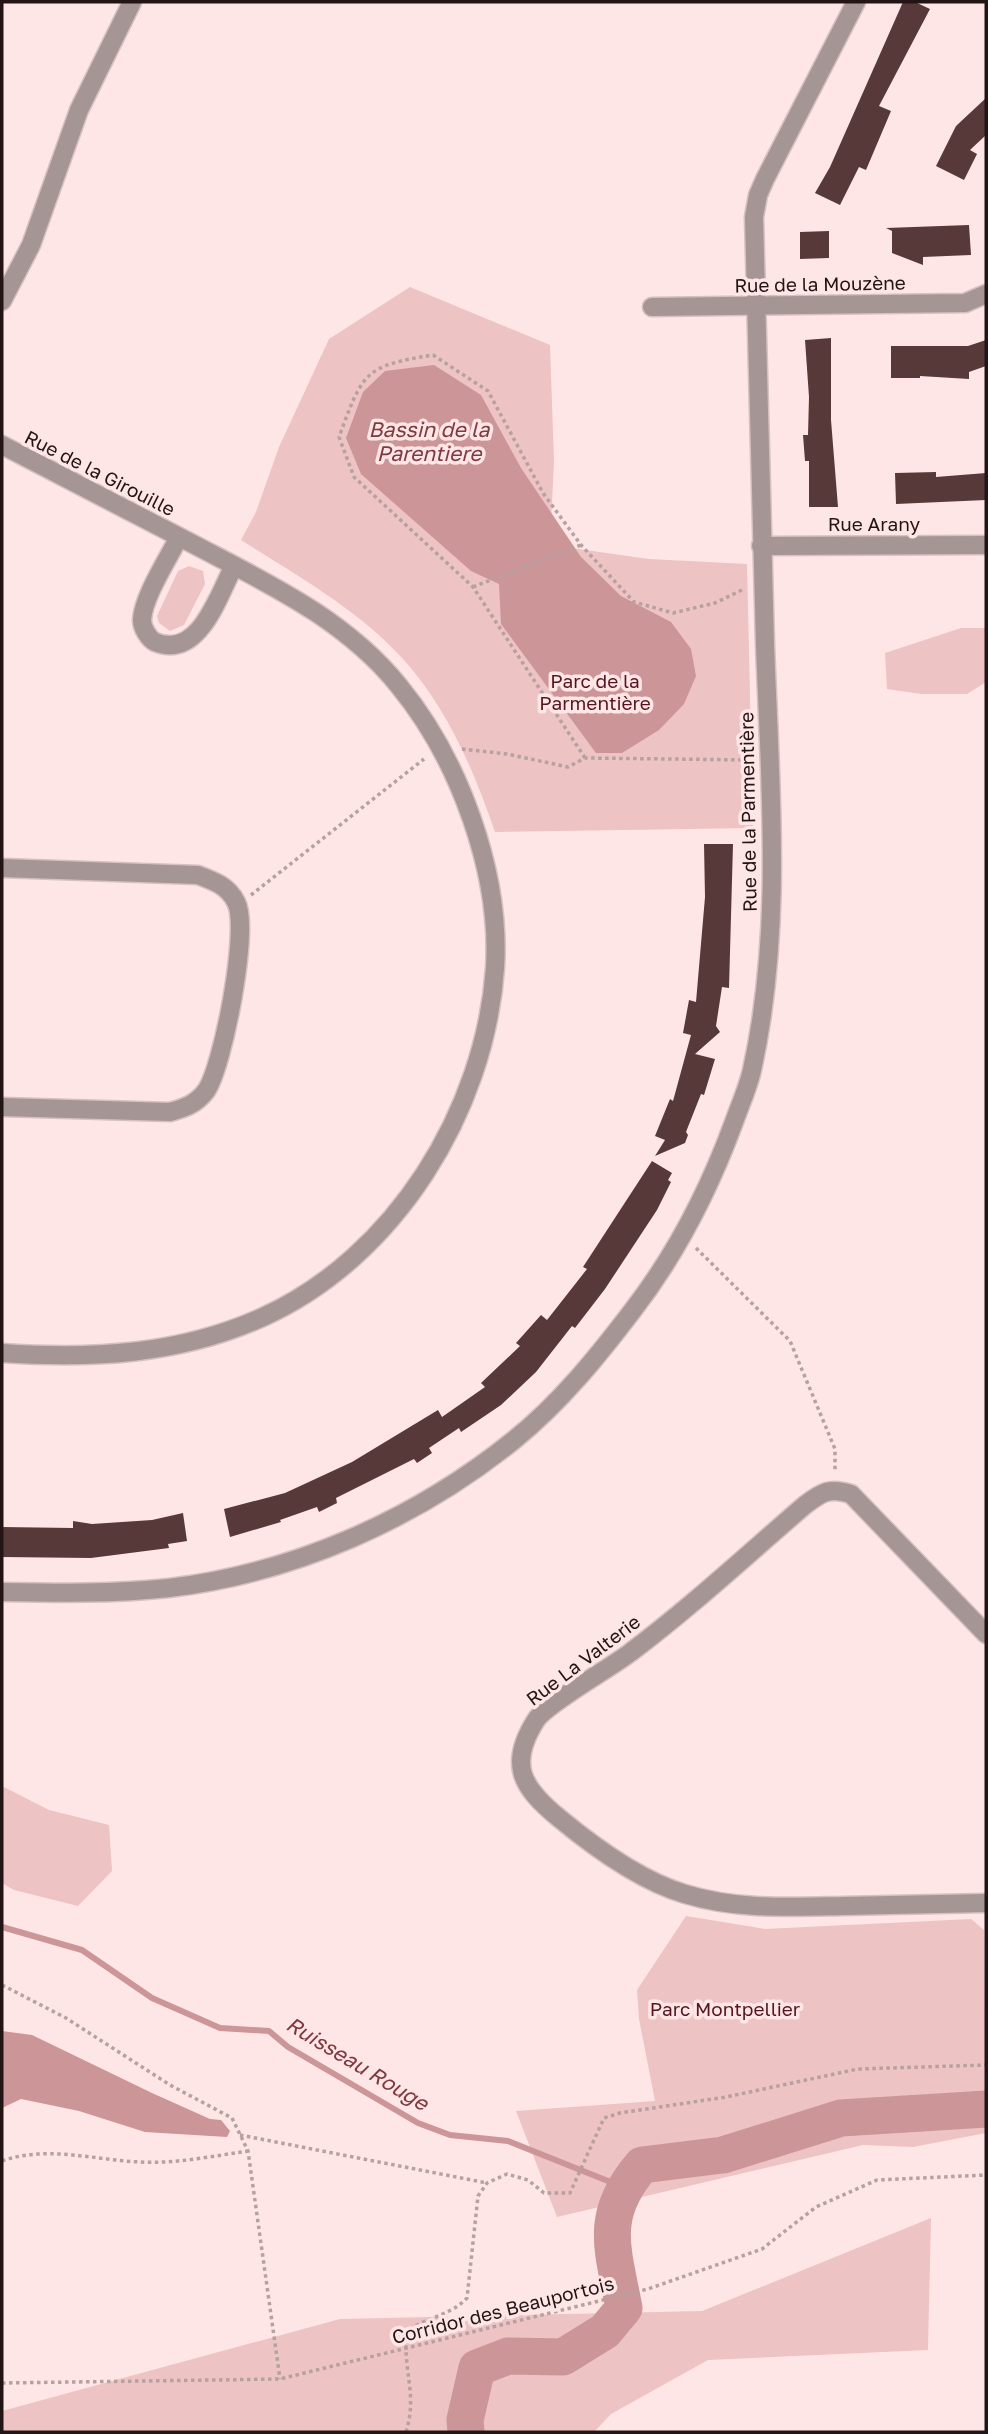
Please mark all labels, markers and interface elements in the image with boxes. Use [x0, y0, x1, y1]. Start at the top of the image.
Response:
street label: Rue de la Mouzène [734, 271, 906, 296]
water label: Bassin de la Parentiere [369, 416, 491, 466]
street label: Rue de la Girouille [21, 425, 179, 520]
street label: Rue Arany [828, 512, 921, 535]
park label: Parc de la Parmentière [539, 669, 651, 714]
street label: Rue de la Parmentière [734, 712, 761, 912]
street label: Rue La Valterie [521, 1609, 644, 1710]
park label: Parc Montpellier [650, 1997, 801, 2020]
water label: Ruisseau Rouge [282, 2011, 435, 2117]
street label: Corridor des Beauportois [389, 2271, 616, 2348]

